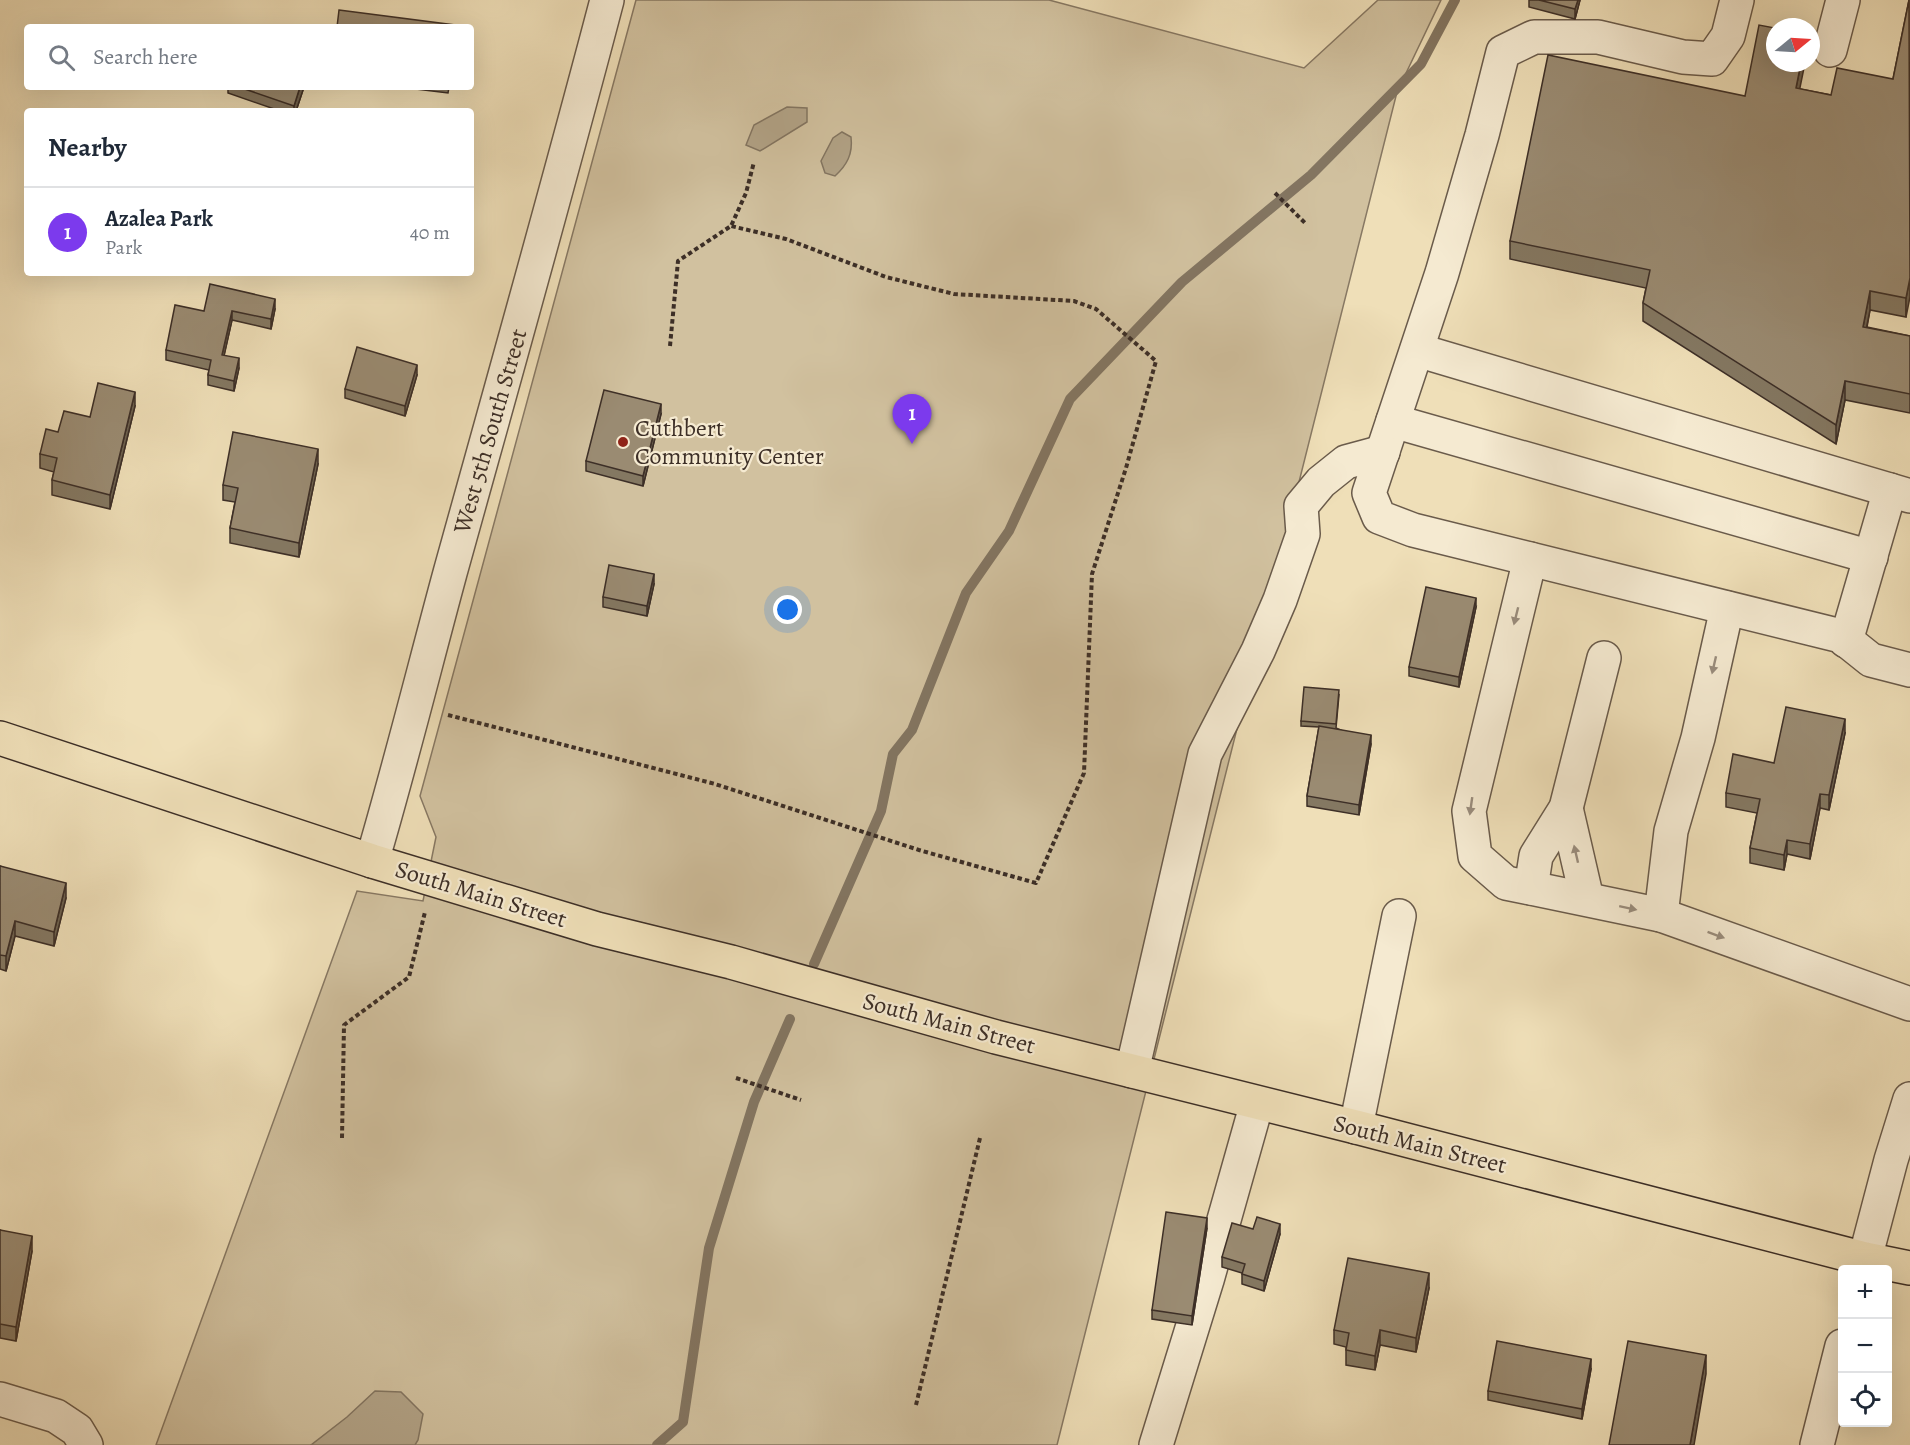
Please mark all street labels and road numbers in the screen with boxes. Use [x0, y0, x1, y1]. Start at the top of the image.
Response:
street label: West 5th South Street [445, 325, 534, 538]
street label: South Main Street [391, 853, 571, 935]
street label: South Main Street [859, 985, 1039, 1061]
street label: South Main Street [1330, 1107, 1510, 1181]

